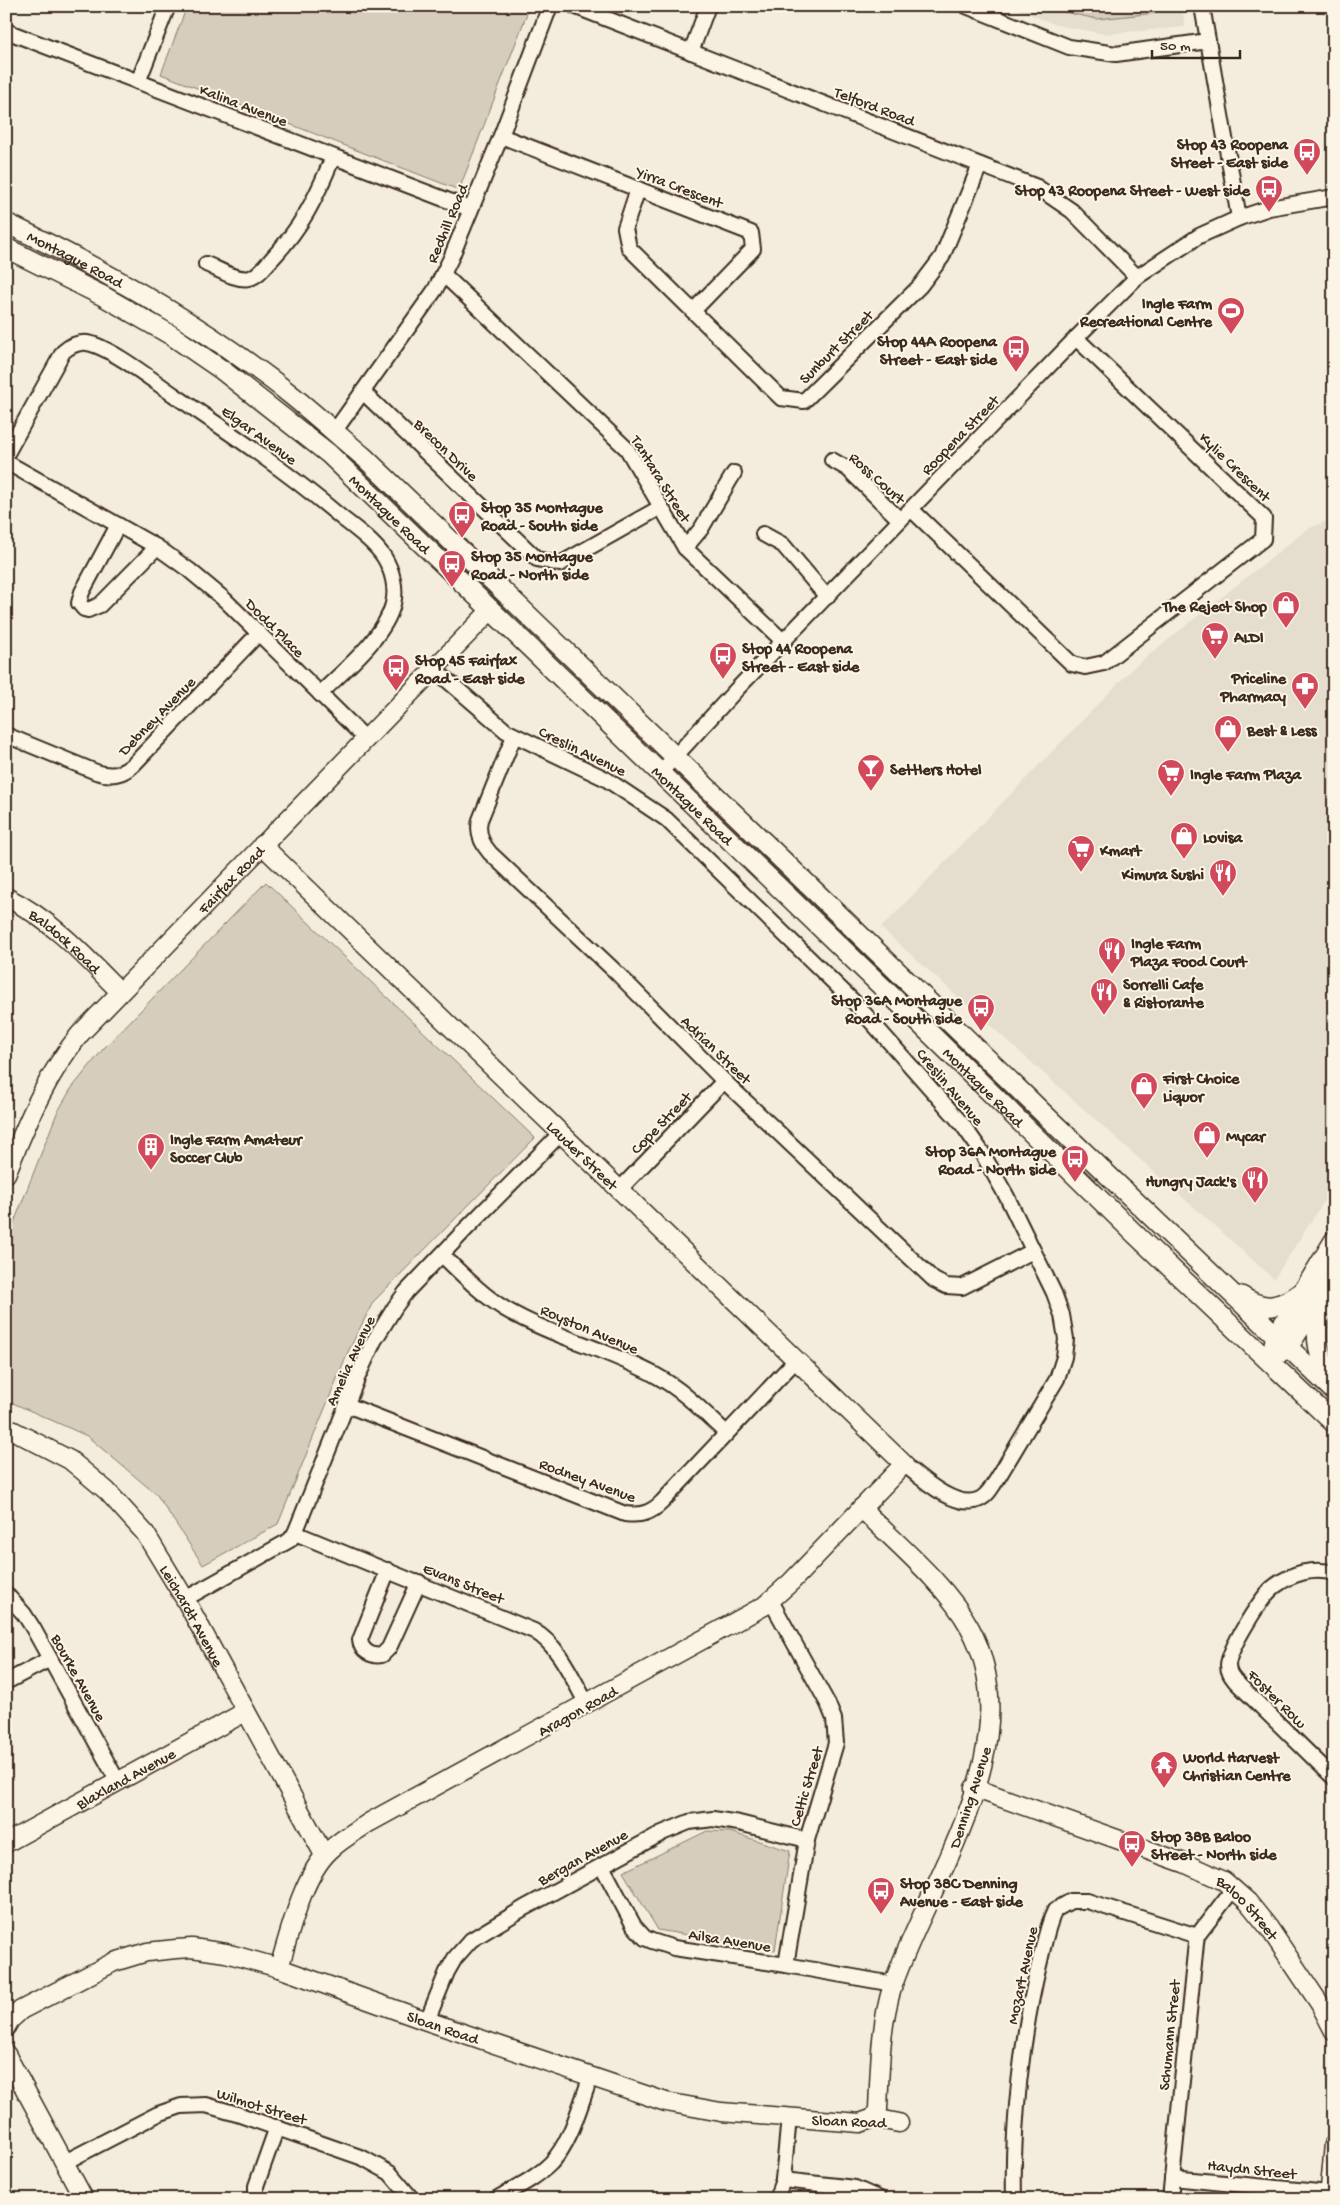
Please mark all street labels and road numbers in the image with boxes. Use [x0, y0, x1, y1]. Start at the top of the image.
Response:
street label: Kalina Avenue [196, 82, 290, 133]
street label: Telford Road [830, 84, 918, 133]
street label: Yirra Crescent [631, 163, 726, 215]
street label: Redhill Road [424, 181, 475, 267]
street label: Montague Road [23, 229, 127, 295]
street label: Sunburt Street [796, 306, 880, 390]
street label: Roopena Street [919, 391, 1006, 480]
street label: Elgar Avenue [216, 403, 300, 471]
street label: Brecon Drive [408, 415, 481, 487]
street label: Kylie Crescent [1194, 430, 1274, 508]
street label: Tantara Street [624, 432, 694, 528]
street label: Ross Court [844, 449, 909, 511]
street label: Montague Road [343, 472, 434, 561]
street label: Dodd Place [239, 595, 308, 664]
street label: Debney Avenue [115, 673, 202, 762]
street label: Creslin Avenue [535, 724, 629, 783]
street label: Montague Road [646, 764, 737, 852]
street label: Fairfax Road [195, 842, 271, 920]
street label: Baldock Road [23, 906, 104, 981]
street label: Adrian Street [675, 1013, 755, 1091]
street label: Montague Road [937, 1045, 1027, 1134]
street label: Creslin Avenue [911, 1046, 987, 1131]
street label: Cope Street [628, 1088, 698, 1160]
street label: Lauder Street [541, 1118, 621, 1197]
street label: Royston Avenue [537, 1302, 641, 1361]
street label: Amelia Avenue [323, 1313, 382, 1409]
street label: Rodney Avenue [536, 1456, 639, 1509]
street label: Evans Street [419, 1560, 507, 1611]
street label: Leichardt Avenue [154, 1562, 226, 1672]
street label: Bourke Avenue [45, 1631, 109, 1726]
street label: Foster Row [1241, 1666, 1309, 1734]
street label: Aragon Road [536, 1683, 623, 1743]
street label: Celtic Street [787, 1743, 830, 1829]
street label: Denning Avenue [947, 1744, 998, 1852]
street label: Blaxland Avenue [73, 1745, 181, 1816]
street label: Bergan Avenue [535, 1826, 633, 1892]
street label: Baloo Street [1212, 1872, 1281, 1946]
street label: Mozart Avenue [1005, 1924, 1044, 2026]
street label: Ailsa Avenue [687, 1927, 773, 1958]
street label: Schumann Street [1156, 1978, 1187, 2091]
street label: Sloan Road [404, 2009, 482, 2051]
street label: Wilmot Street [214, 2086, 310, 2131]
street label: Sloan Road [811, 2113, 888, 2134]
street label: Haydn Street [1206, 2157, 1298, 2186]

